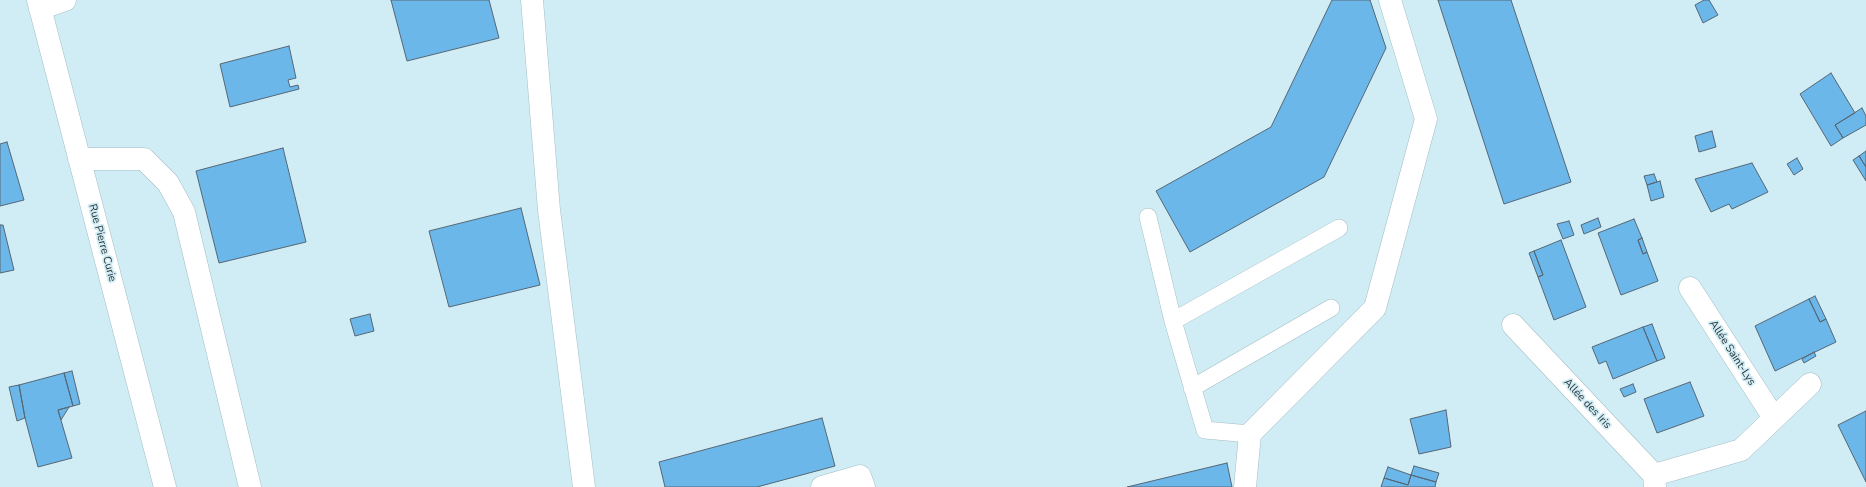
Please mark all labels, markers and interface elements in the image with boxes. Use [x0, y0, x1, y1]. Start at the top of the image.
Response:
street label: Rue Pierre Curie [85, 203, 119, 283]
street label: Allée Saint-Lys [1706, 318, 1758, 388]
street label: Allée des Iris [1560, 376, 1614, 432]

